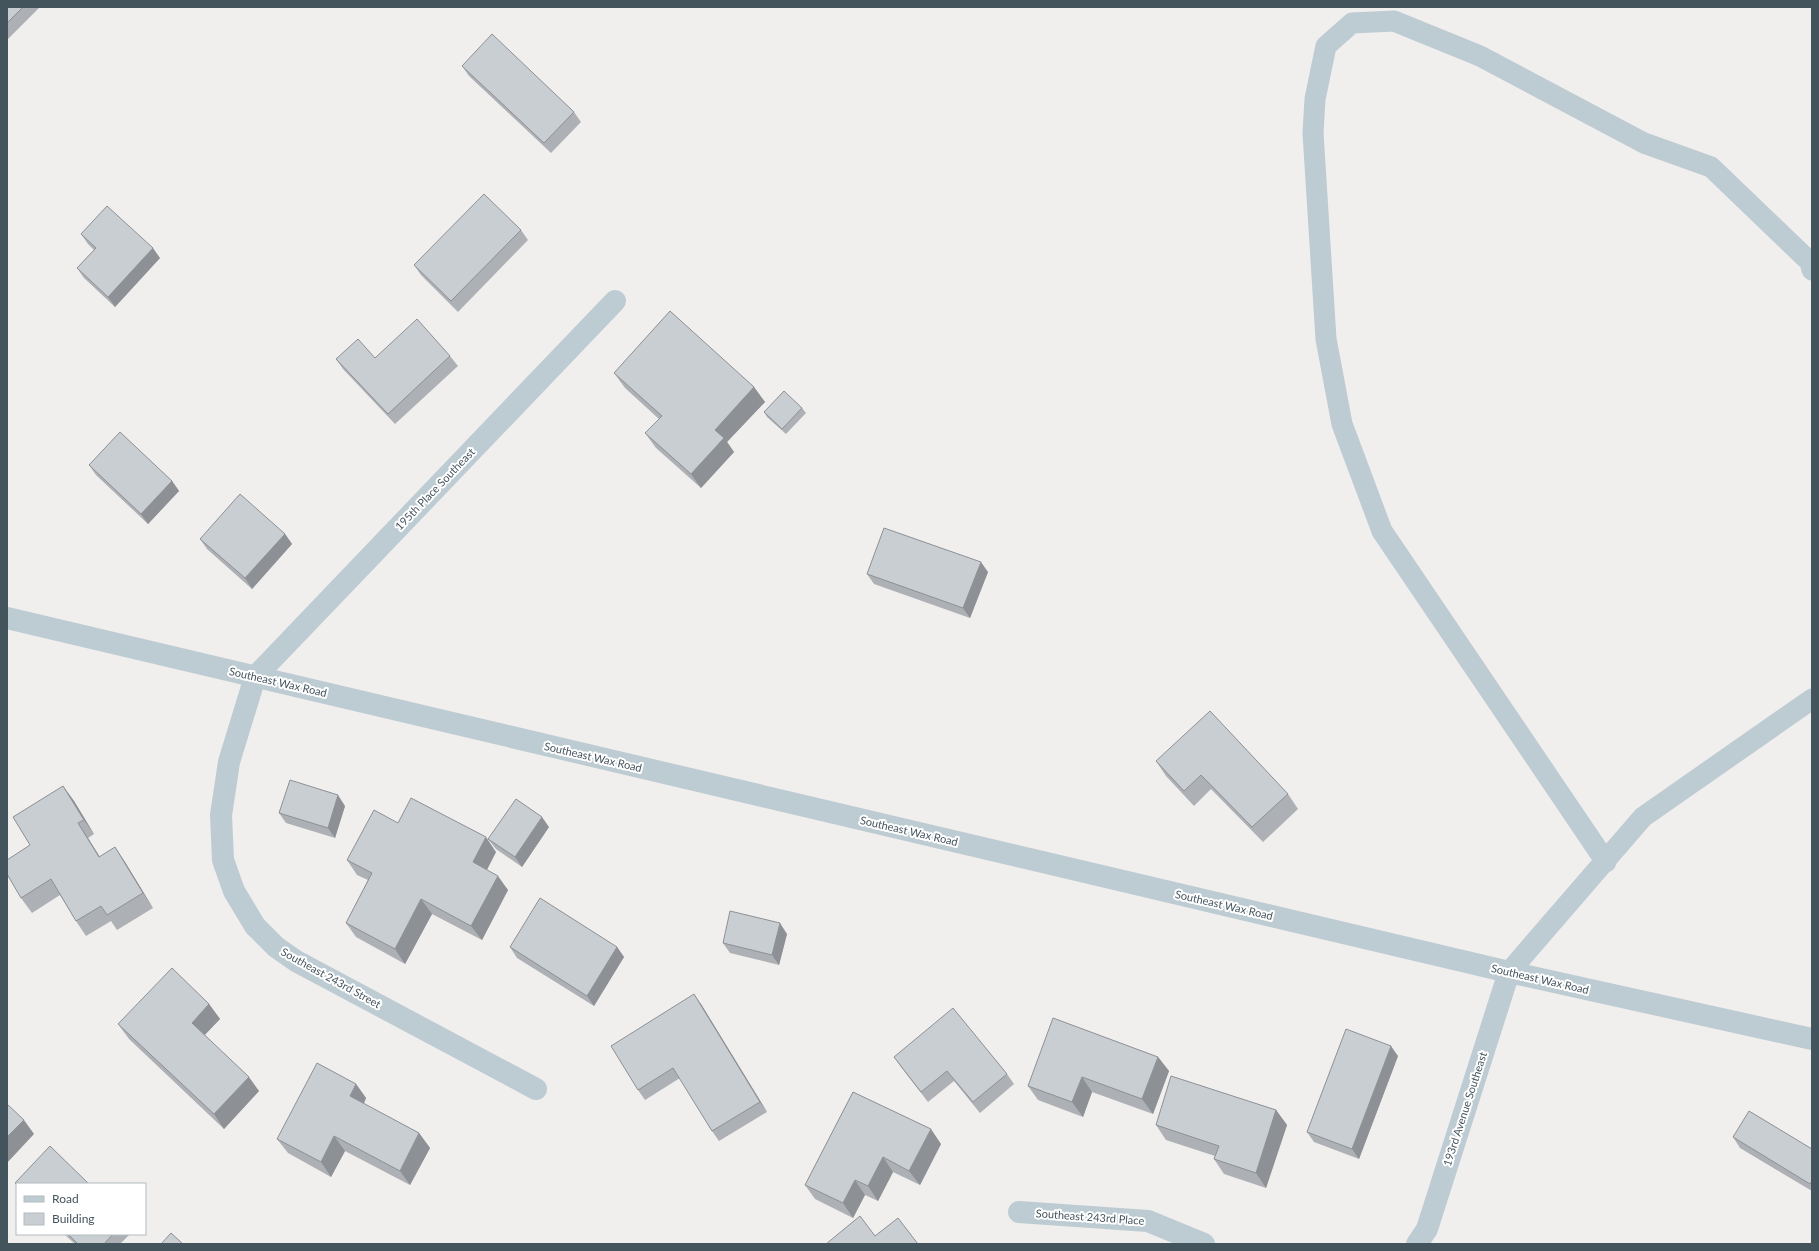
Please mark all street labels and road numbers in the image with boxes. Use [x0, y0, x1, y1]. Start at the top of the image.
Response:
street label: 195th Place Southeast [392, 445, 477, 532]
street label: Southeast Wax Road [228, 664, 328, 699]
street label: Southeast Wax Road [543, 739, 643, 774]
street label: Southeast Wax Road [859, 813, 959, 848]
street label: Southeast Wax Road [1174, 887, 1274, 922]
street label: Southeast 243rd Street [279, 945, 383, 1010]
street label: Southeast Wax Road [1490, 961, 1590, 996]
street label: 193rd Avenue Southeast [1440, 1050, 1489, 1168]
street label: Southeast 243rd Place [1035, 1206, 1145, 1227]

